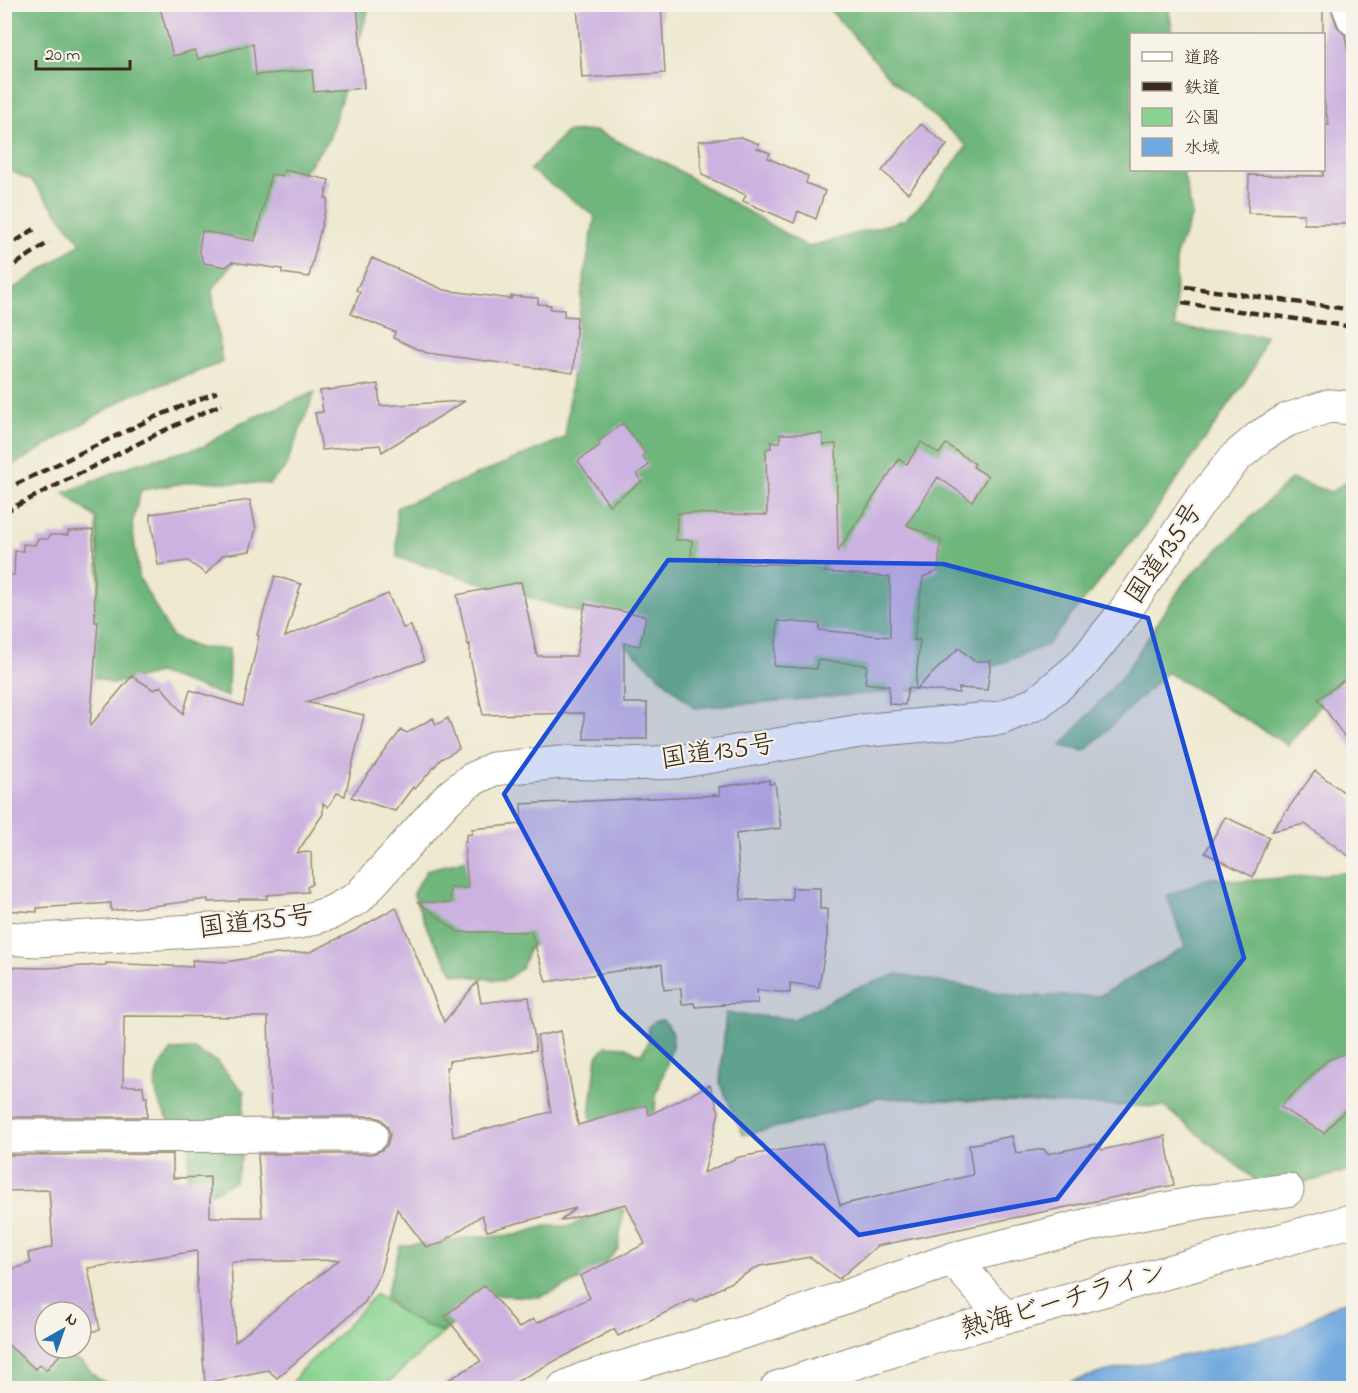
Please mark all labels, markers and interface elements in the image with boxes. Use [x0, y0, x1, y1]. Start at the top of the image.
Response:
scale bar [36, 33, 130, 71]
legend [1130, 33, 1325, 171]
text: 20 m [45, 43, 80, 69]
text: 道路 [1184, 46, 1220, 72]
text: 鉄道 [1184, 76, 1220, 102]
text: 公園 [1184, 106, 1220, 132]
text: 水域 [1184, 136, 1220, 162]
street label: 国道135号 [1116, 495, 1214, 613]
street label: 国道135号 [658, 726, 778, 780]
street label: 国道135号 [196, 897, 316, 949]
street label: 熱海ビーチライン [956, 1254, 1172, 1350]
north arrow [33, 1300, 93, 1360]
text: N [60, 1307, 83, 1333]

